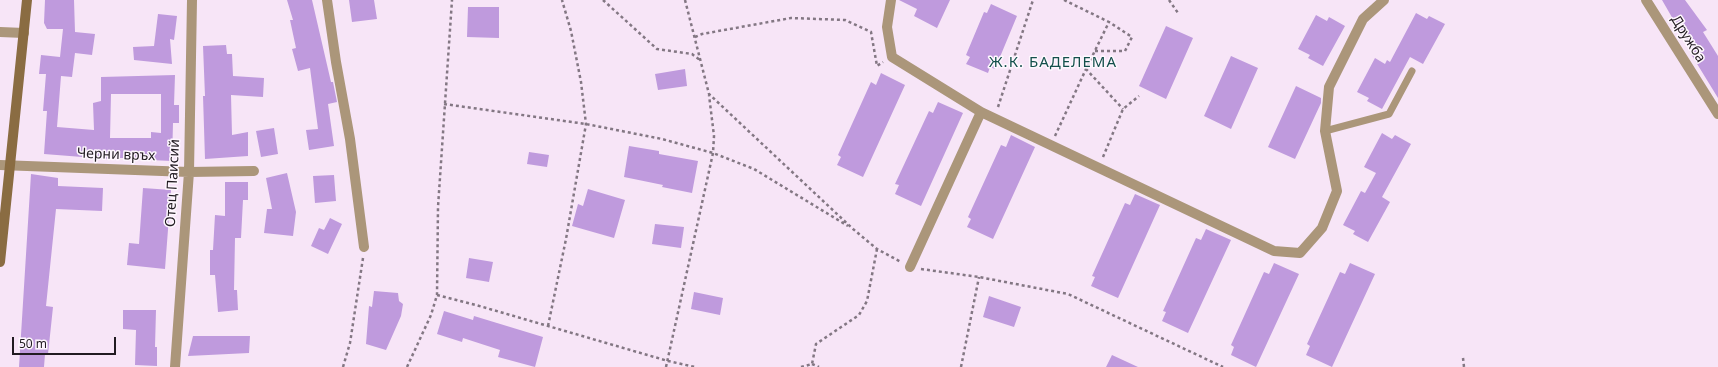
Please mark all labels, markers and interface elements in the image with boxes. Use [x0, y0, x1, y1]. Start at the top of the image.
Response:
street label: Дружба [1667, 12, 1709, 66]
district label: Ж.К. БАДЕЛЕМА [989, 54, 1117, 72]
street label: Отец Паисий [162, 139, 184, 227]
street label: Черни връх [77, 145, 155, 165]
scale bar [14, 329, 118, 355]
text: 50 m [19, 335, 47, 352]

